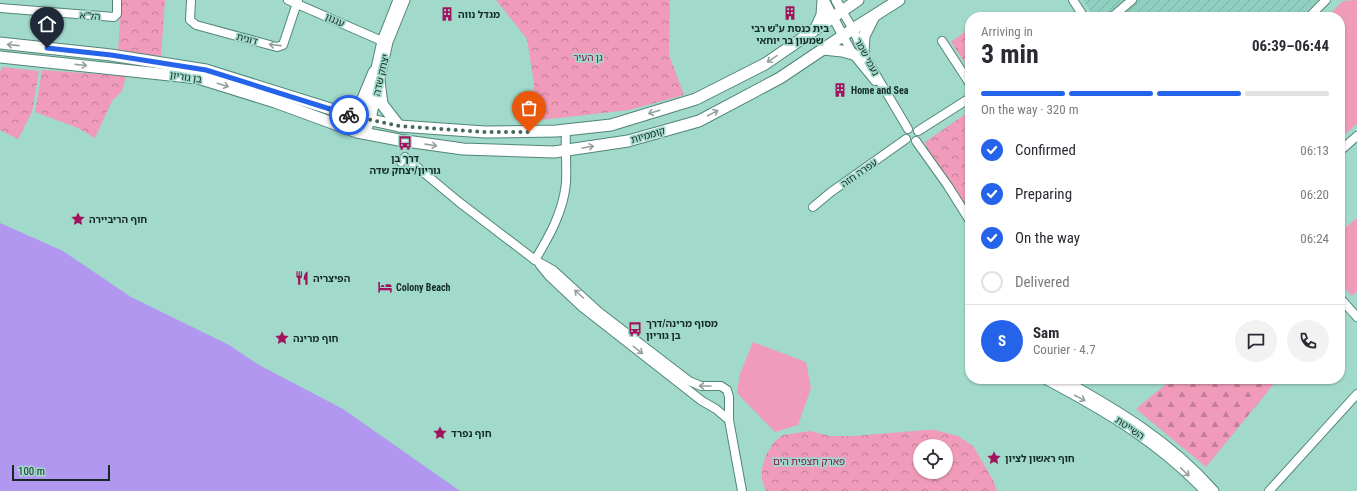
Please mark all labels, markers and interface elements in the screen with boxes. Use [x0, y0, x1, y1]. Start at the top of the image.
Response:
building icon: בית כנסת ע"ש רבי שמעון בר יוחאי [782, 5, 798, 21]
building icon: מגדל נווה [439, 6, 455, 22]
pin [30, 7.0, 64, 48]
place label: מגדל נווה [458, 9, 500, 20]
street label: הל"א [79, 10, 101, 22]
street label: עגנון [324, 11, 346, 29]
icon: home [36, 13, 58, 35]
place label: בית כנסת ע"ש רבי שמעון בר יוחאי [751, 23, 829, 46]
text: Arriving in [981, 24, 1033, 39]
street label: דוגית [235, 31, 259, 47]
street label: נעמי שמר [853, 36, 882, 78]
text: 06:39–06:44 [1252, 37, 1329, 55]
text: 3 min [981, 39, 1039, 69]
one-way arrow [7, 41, 20, 48]
one-way arrow [268, 41, 281, 49]
park label: גן העיר [573, 52, 603, 63]
street label: יצחק שדה [371, 53, 391, 97]
one-way arrow [767, 55, 778, 63]
one-way arrow [74, 61, 87, 69]
street label: בן גוריון [169, 69, 203, 85]
one-way arrow [216, 82, 229, 89]
building icon: Home and Sea [832, 82, 848, 98]
place label: Home and Sea [851, 85, 909, 96]
pin [512, 91, 546, 132]
courier [329, 95, 369, 135]
icon: bag [518, 97, 540, 119]
text: On the way · 320 m [981, 102, 1078, 117]
icon: bike [338, 104, 360, 126]
one-way arrow [648, 109, 661, 116]
one-way arrow [707, 109, 719, 117]
street label: קוממיות [630, 125, 666, 145]
bus stop icon: דרך בן גוריון/יצחק שדה [397, 135, 413, 151]
icon: check [981, 139, 1003, 161]
one-way arrow [424, 141, 437, 149]
text: Confirmed [1015, 141, 1076, 159]
one-way arrow [581, 143, 594, 151]
text: 06:13 [1300, 143, 1329, 158]
place label: דרך בן גוריון/יצחק שדה [369, 153, 441, 176]
street label: עפרה חזה [839, 156, 879, 190]
icon: check [981, 183, 1003, 205]
text: Preparing [1015, 185, 1072, 203]
text: 06:20 [1300, 187, 1329, 202]
place icon: חוף הריביירה [70, 211, 86, 227]
place label: חוף הריביירה [89, 214, 147, 225]
icon: check [981, 227, 1003, 249]
text: On the way [1015, 229, 1080, 247]
text: 06:24 [1300, 231, 1329, 246]
restaurant icon: הפיצריה [294, 270, 310, 286]
place label: הפיצריה [313, 273, 350, 284]
text: Delivered [1015, 273, 1070, 291]
hotel icon: Colony Beach [377, 279, 393, 295]
place label: Colony Beach [396, 282, 451, 293]
one-way arrow [574, 289, 584, 298]
place label: מסוף מרינה/דרך בן גוריון [646, 318, 718, 341]
button: chat [1235, 320, 1277, 362]
button: phone [1287, 320, 1329, 362]
bus stop icon: מסוף מרינה/דרך בן גוריון [627, 321, 643, 337]
text: Sam [1033, 324, 1059, 342]
place icon: חוף מרינה [274, 330, 290, 346]
text: S [998, 332, 1006, 350]
place label: חוף מרינה [293, 333, 339, 344]
text: Courier · 4.7 [1033, 342, 1096, 357]
one-way arrow [632, 346, 643, 355]
one-way arrow [699, 382, 712, 390]
one-way arrow [1074, 394, 1086, 402]
street label: השייטת [1113, 414, 1147, 442]
place icon: חוף נפרד [432, 425, 448, 441]
place label: חוף נפרד [451, 428, 492, 439]
map controls [913, 439, 953, 479]
button: locate [913, 439, 953, 479]
place icon: חוף ראשון לציון [986, 450, 1002, 466]
place label: חוף ראשון לציון [1005, 453, 1075, 464]
park label: פארק תצפית הים [773, 456, 845, 467]
scale bar [12, 463, 110, 482]
text: 100 m [18, 465, 45, 478]
one-way arrow [1180, 468, 1190, 477]

